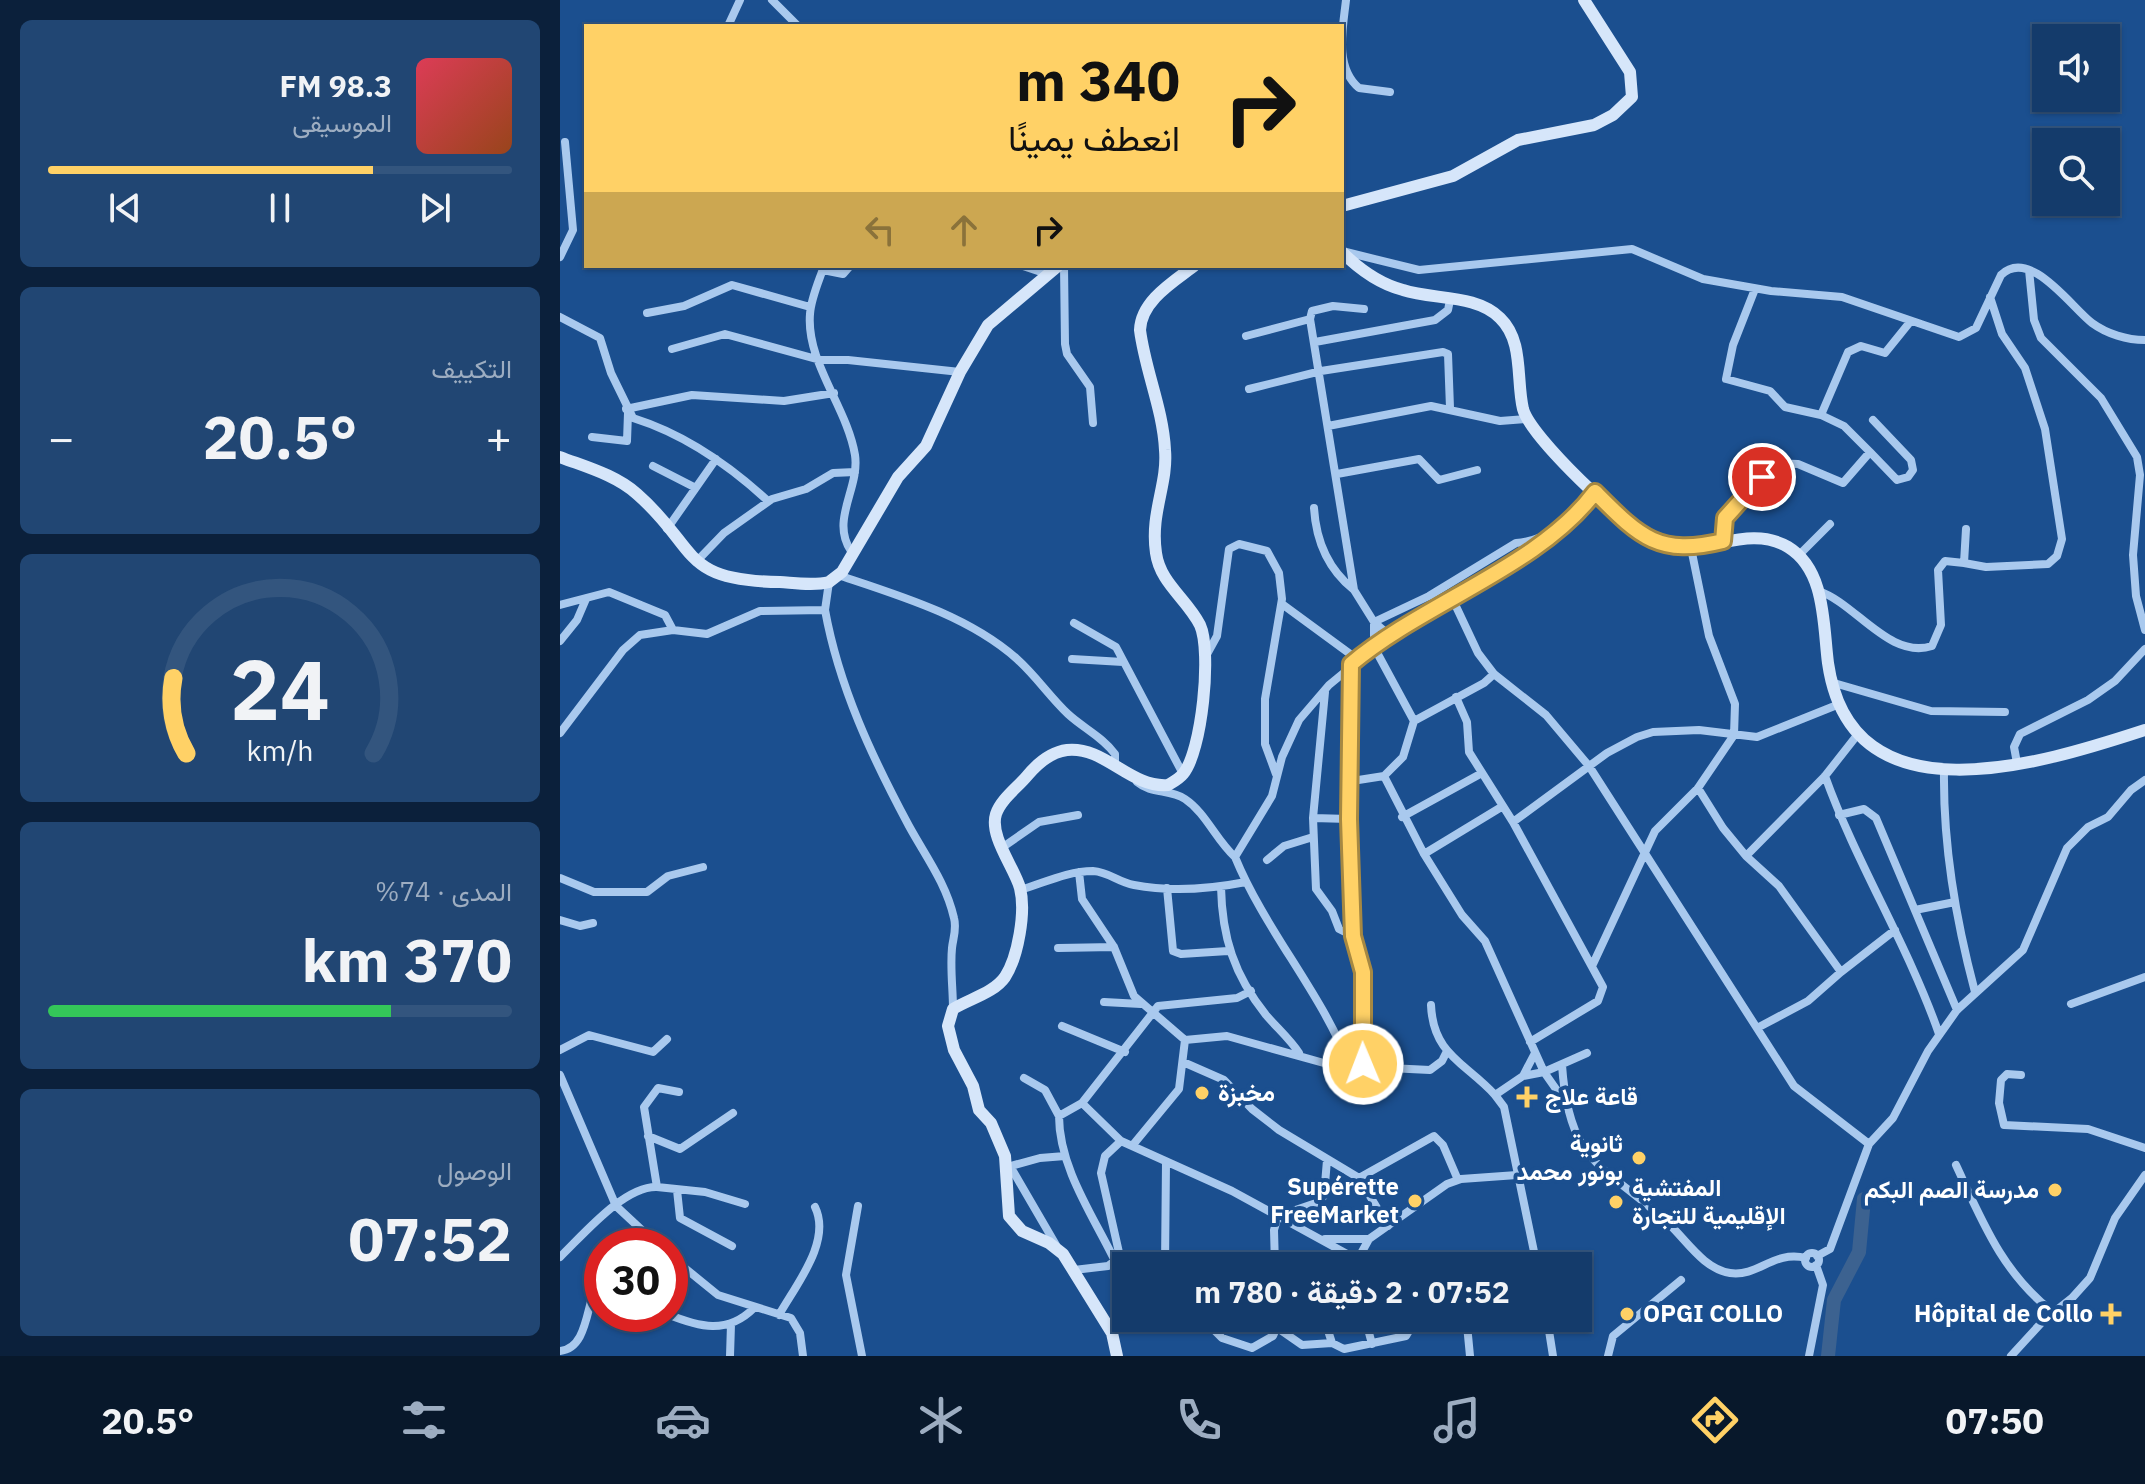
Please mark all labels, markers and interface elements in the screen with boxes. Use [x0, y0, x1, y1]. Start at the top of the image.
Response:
map controls [2032, 24, 2120, 216]
button: sound [2032, 24, 2120, 112]
text: 340 m [1016, 44, 1180, 116]
icon: right [1208, 56, 1312, 160]
text: 98.3 FM [279, 66, 392, 105]
text: الموسيقى [292, 105, 392, 139]
text: انعطف يمينًا [1008, 114, 1180, 161]
button: search [2032, 128, 2120, 216]
icon: previous [103, 186, 147, 230]
icon: pause [258, 186, 302, 230]
icon: next [413, 186, 457, 230]
icon: left [858, 208, 902, 252]
icon: ahead [942, 208, 986, 252]
icon: right [1026, 208, 1070, 252]
text: التكييف [431, 351, 512, 385]
text: 20.5° [203, 397, 357, 476]
text: − [48, 409, 74, 466]
text: + [486, 409, 512, 466]
pin [1728, 443, 1796, 511]
icon: arrive [1740, 455, 1784, 499]
text: 24 [230, 635, 330, 743]
text: km/h [246, 732, 314, 769]
text: المدى · 74% [375, 874, 512, 908]
text: 370 km [302, 920, 512, 999]
position arrow [1321, 1022, 1405, 1106]
place label: مخبزة [1218, 1076, 1275, 1108]
place label: قاعة علاج [1545, 1080, 1638, 1113]
marker: مخبزة [1193, 1084, 1211, 1102]
marker: قاعة علاج [1516, 1086, 1538, 1108]
place label: ثانوية بونور محمد [1516, 1127, 1623, 1187]
marker: ثانوية بونور محمد [1630, 1149, 1648, 1167]
text: الوصول [437, 1153, 512, 1187]
place label: Supérette FreeMarket [1270, 1170, 1399, 1230]
place label: المفتشية الإقليمية للتجارة [1632, 1171, 1786, 1231]
place label: مدرسة الصم البكم [1864, 1173, 2039, 1206]
marker: مدرسة الصم البكم [2046, 1181, 2064, 1199]
marker: Supérette FreeMarket [1406, 1192, 1424, 1210]
marker: المفتشية الإقليمية للتجارة [1607, 1193, 1625, 1211]
text: 07:52 [348, 1199, 512, 1278]
speed limit sign: 30 [584, 1228, 688, 1332]
text: 07:52 · 2 دقيقة · 780 m [1194, 1272, 1510, 1311]
place label: OPGI COLLO [1643, 1297, 1783, 1329]
place label: Hôpital de Collo [1914, 1297, 2093, 1329]
marker: Hôpital de Collo [2100, 1303, 2122, 1325]
marker: OPGI COLLO [1618, 1305, 1636, 1323]
icon: filters [396, 1392, 452, 1448]
icon: car [655, 1392, 711, 1448]
icon: climate [913, 1392, 969, 1448]
icon: phone [1171, 1392, 1227, 1448]
icon: music [1429, 1392, 1485, 1448]
icon: directions [1687, 1392, 1743, 1448]
text: 20.5° [101, 1397, 194, 1444]
text: 07:50 [1946, 1397, 2044, 1444]

